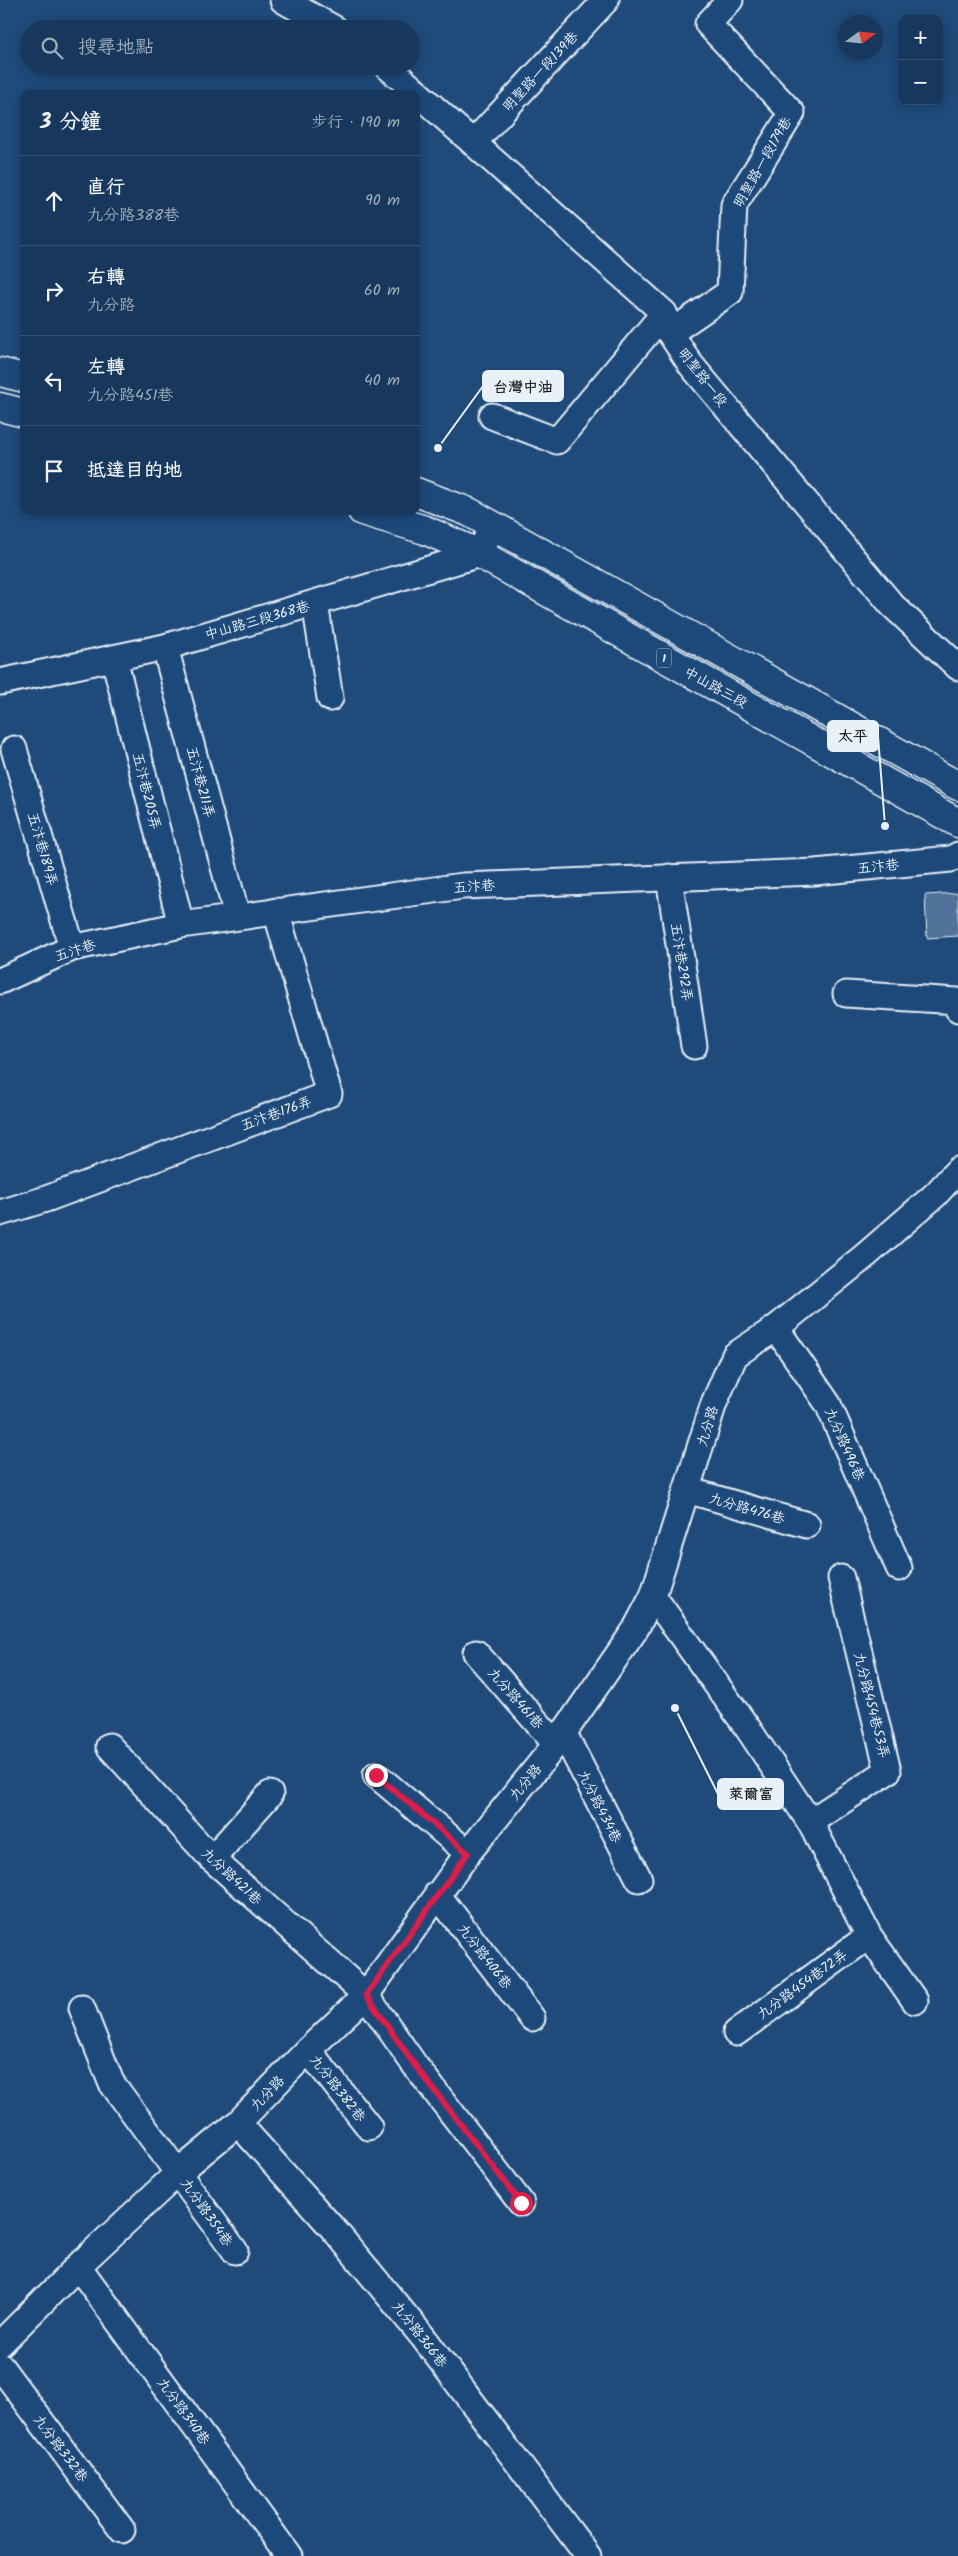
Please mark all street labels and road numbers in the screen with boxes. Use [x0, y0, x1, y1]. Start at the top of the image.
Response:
street label: 明聖路一段139巷 [497, 26, 585, 117]
street label: 明聖路一段179巷 [728, 112, 798, 212]
street label: 明聖路一段 [672, 343, 732, 412]
street label: 中山路三段368巷 [202, 595, 313, 646]
road number: 1 [656, 648, 672, 668]
street label: 中山路三段 [680, 661, 751, 714]
street label: 五汴巷211弄 [180, 744, 220, 820]
street label: 五汴巷205弄 [126, 750, 166, 832]
street label: 五汴巷189弄 [21, 810, 63, 889]
street label: 五汴巷 [856, 854, 901, 880]
street label: 五汴巷 [452, 874, 497, 899]
street label: 五汴巷292弄 [664, 921, 698, 1003]
street label: 五汴巷 [52, 934, 100, 968]
street label: 五汴巷176弄 [238, 1091, 315, 1137]
street label: 九分路 [691, 1403, 725, 1450]
street label: 九分路496巷 [818, 1404, 870, 1486]
street label: 九分路476巷 [706, 1488, 788, 1531]
street label: 九分路454巷53弄 [847, 1650, 895, 1761]
street label: 九分路461巷 [482, 1663, 549, 1735]
street label: 九分路 [504, 1759, 548, 1806]
street label: 九分路434巷 [571, 1766, 627, 1848]
street label: 九分路421巷 [196, 1843, 267, 1911]
street label: 九分路406巷 [451, 1919, 518, 1995]
street label: 九分路454巷72弄 [753, 1944, 853, 2025]
street label: 九分路382巷 [304, 2050, 371, 2128]
street label: 九分路 [245, 2071, 290, 2117]
street label: 九分路354巷 [174, 2174, 238, 2252]
street label: 九分路366巷 [386, 2296, 453, 2374]
street label: 九分路340巷 [151, 2373, 216, 2451]
street label: 九分路332巷 [27, 2410, 94, 2488]

